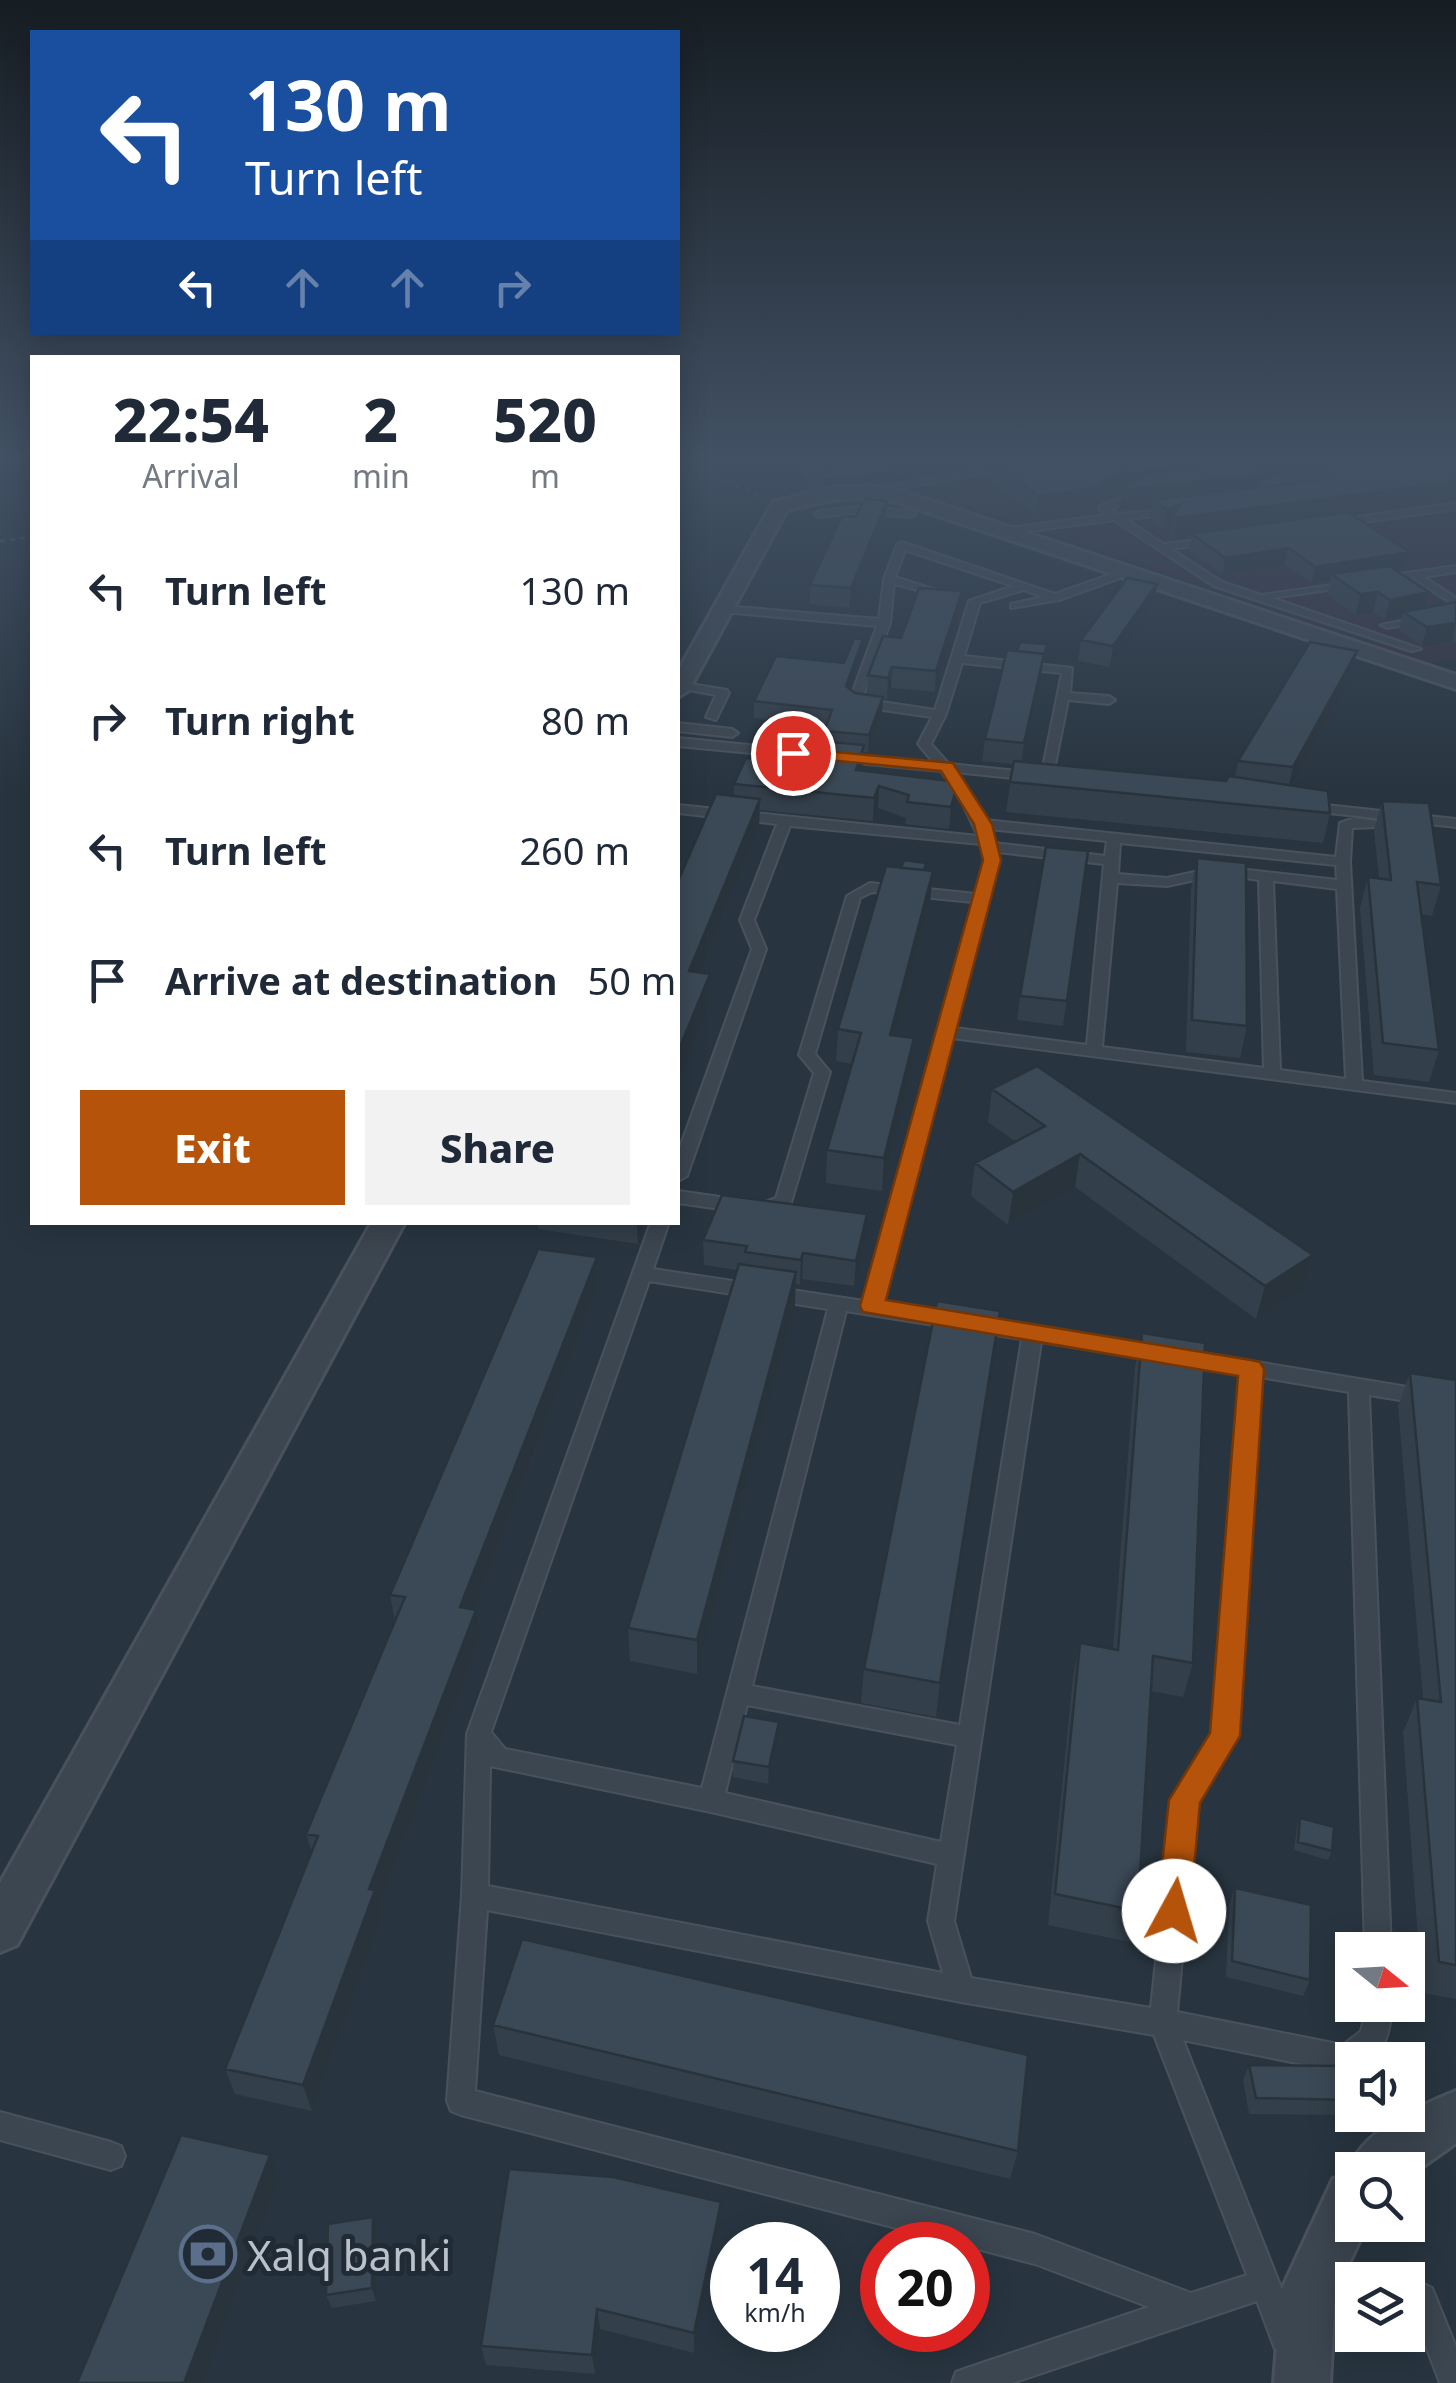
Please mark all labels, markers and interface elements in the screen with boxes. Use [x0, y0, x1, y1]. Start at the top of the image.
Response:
text: 130 m [245, 56, 452, 152]
icon: left [80, 70, 210, 200]
text: Turn left [245, 147, 422, 208]
icon: left [170, 260, 225, 315]
icon: ahead [275, 260, 330, 315]
icon: ahead [380, 260, 435, 315]
icon: right [485, 260, 540, 315]
text: 22:54 [113, 378, 269, 460]
text: 2 [364, 378, 398, 460]
text: 520 [493, 378, 597, 460]
text: Arrival [142, 454, 240, 497]
text: min [352, 454, 410, 497]
text: m [530, 454, 560, 497]
icon: left [80, 563, 135, 618]
text: Turn left [165, 564, 327, 616]
text: 130 m [519, 564, 630, 616]
icon: right [80, 693, 135, 748]
text: Turn right [165, 694, 355, 746]
text: 80 m [541, 694, 630, 746]
pin [751, 711, 836, 796]
icon: arrive [766, 726, 821, 781]
icon: left [80, 823, 135, 878]
text: Turn left [165, 824, 327, 876]
text: 260 m [519, 824, 630, 876]
icon: arrive [80, 953, 135, 1008]
text: Arrive at destination [165, 954, 557, 1006]
text: 50 m [587, 954, 676, 1006]
button: Exit [80, 1090, 345, 1205]
button: Share [365, 1090, 630, 1205]
position arrow [1122, 1859, 1226, 1963]
north arrow [1335, 1932, 1425, 2022]
map controls [1335, 1932, 1425, 2352]
button: sound [1335, 2042, 1425, 2132]
button: search [1335, 2152, 1425, 2242]
speed limit sign: 20 [860, 2222, 990, 2352]
bank icon: Xalq banki [178, 2224, 238, 2284]
place label: Xalq banki [247, 2226, 451, 2283]
text: 14 [746, 2241, 804, 2309]
button: layers [1335, 2262, 1425, 2352]
text: km/h [744, 2295, 806, 2329]

